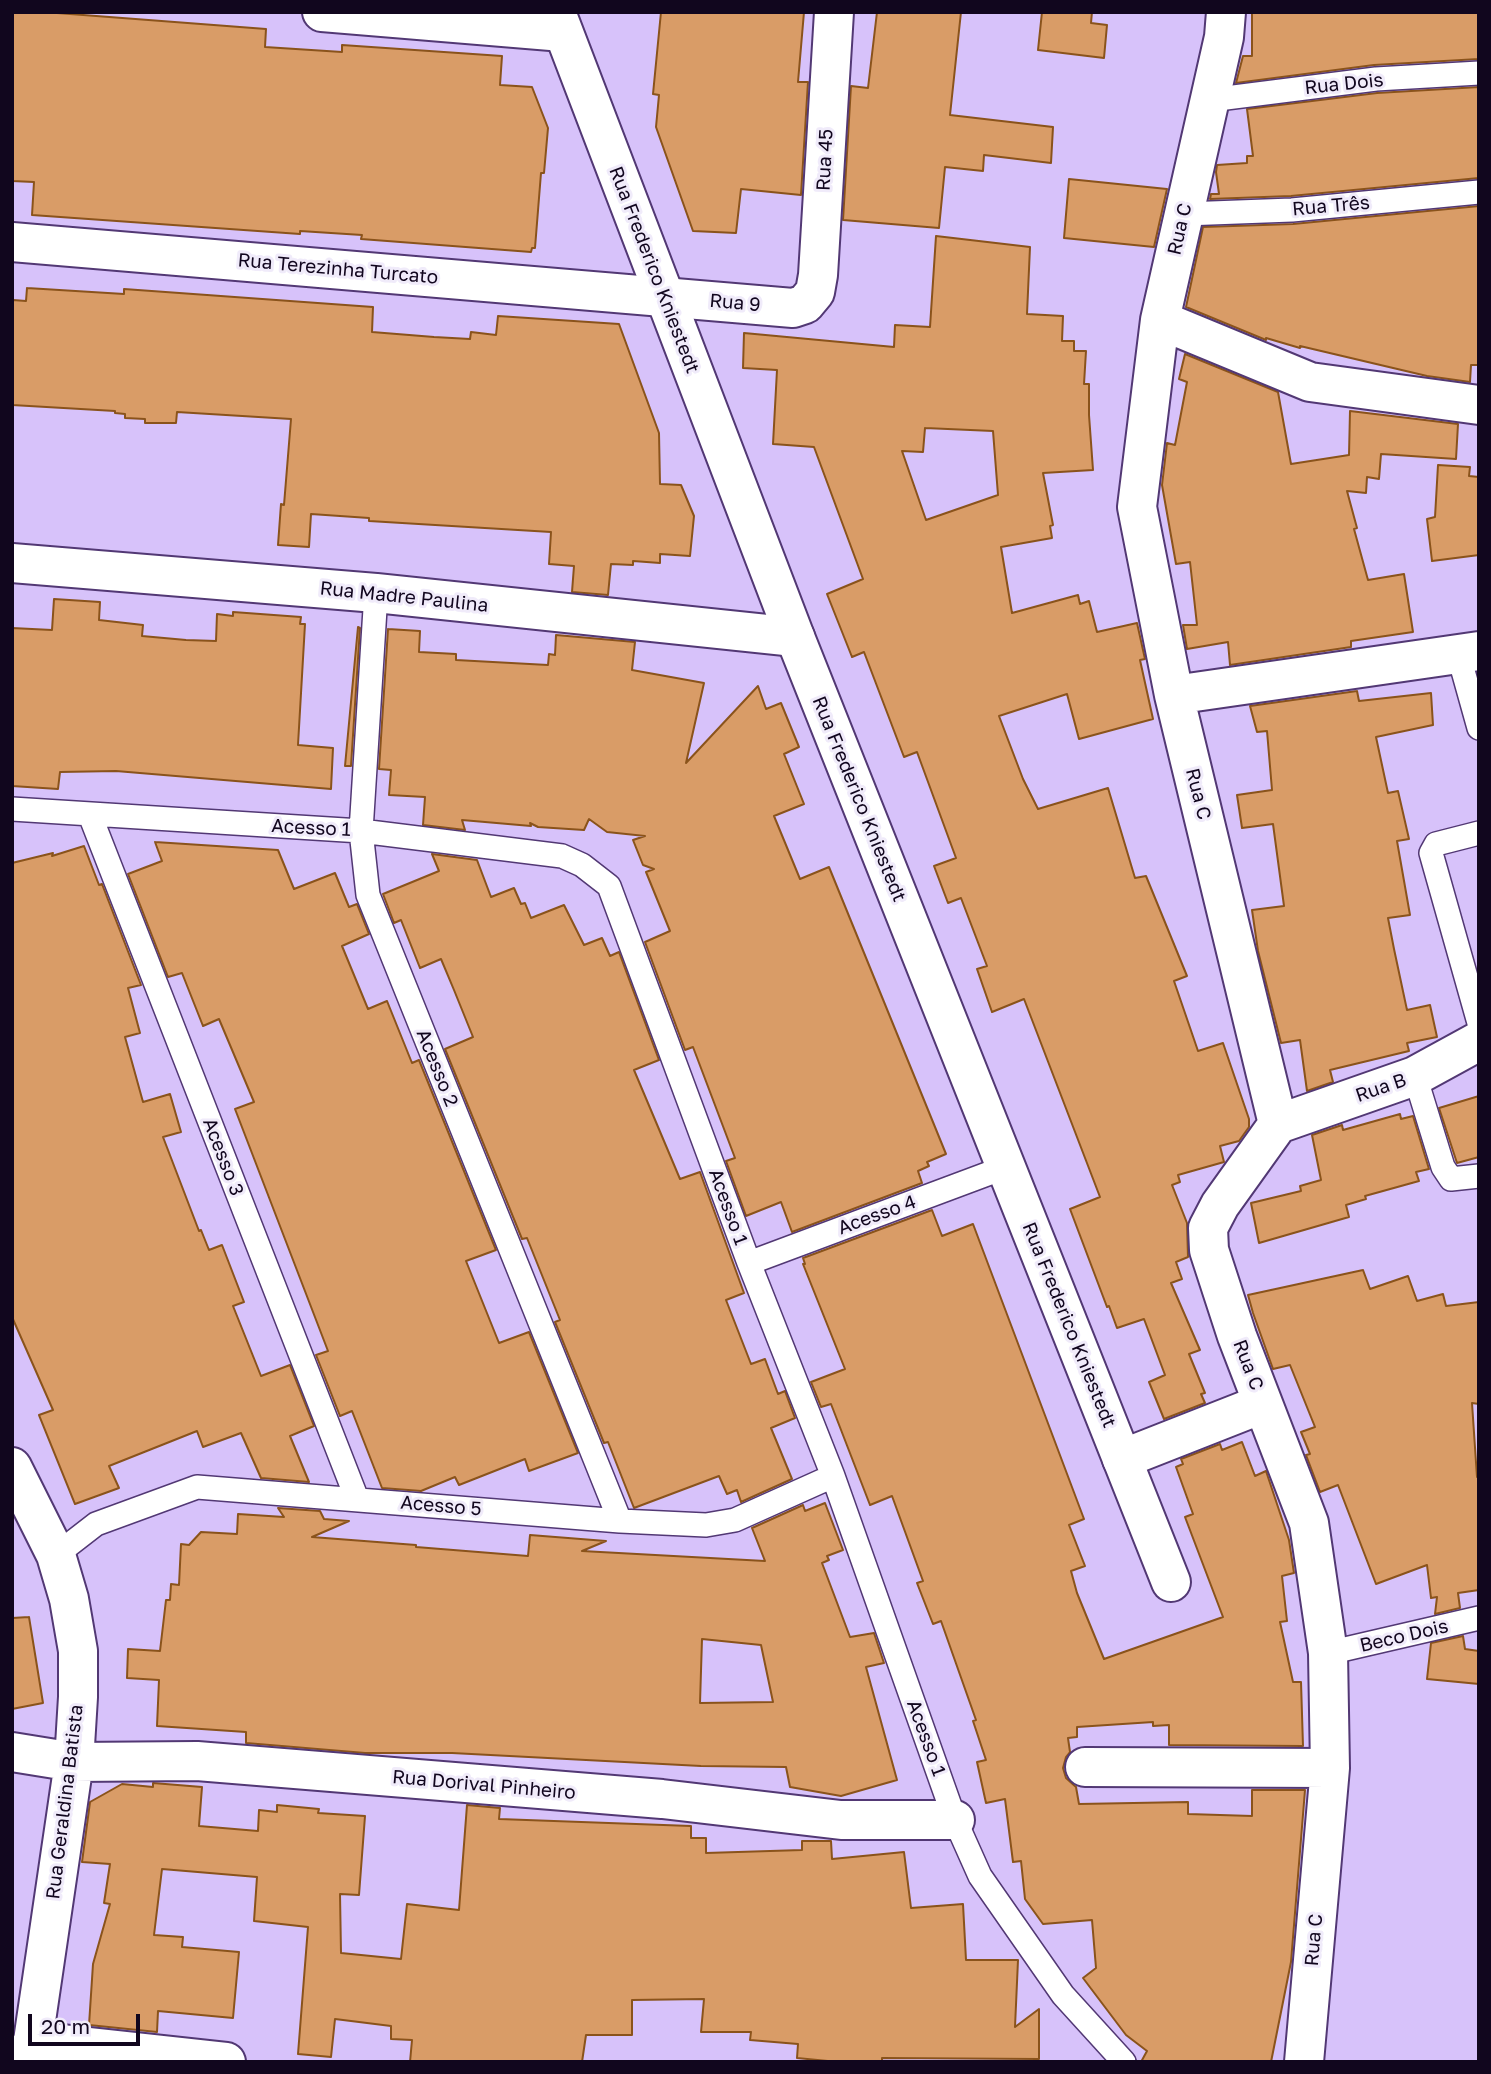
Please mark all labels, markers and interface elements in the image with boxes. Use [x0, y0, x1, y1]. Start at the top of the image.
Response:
street label: Rua Dois [1303, 69, 1385, 99]
street label: Rua 45 [812, 128, 838, 192]
street label: Rua Frederico Kniestedt [604, 163, 704, 377]
street label: Rua Três [1291, 191, 1371, 221]
street label: Rua C [1163, 201, 1197, 257]
street label: Rua Terezinha Turcato [237, 249, 439, 289]
street label: Rua 9 [709, 289, 761, 317]
street label: Rua Madre Paulina [319, 577, 489, 617]
street label: Rua Frederico Kniestedt [807, 693, 911, 905]
street label: Rua C [1181, 766, 1215, 822]
street label: Acesso 1 [271, 815, 351, 841]
street label: Acesso 2 [411, 1026, 463, 1110]
street label: Rua B [1353, 1069, 1409, 1107]
street label: Acesso 3 [198, 1115, 248, 1199]
street label: Acesso 1 [704, 1166, 752, 1248]
street label: Acesso 4 [835, 1190, 919, 1240]
street label: Rua Frederico Kniestedt [1017, 1219, 1121, 1431]
street label: Rua C [1228, 1336, 1268, 1394]
street label: Acesso 5 [400, 1491, 482, 1521]
street label: Beco Dois [1358, 1615, 1450, 1657]
street label: Acesso 1 [902, 1697, 950, 1779]
street label: Rua Geraldina Batista [42, 1703, 88, 1901]
street label: Rua Dorival Pinheiro [391, 1766, 577, 1804]
street label: Rua C [1300, 1913, 1328, 1967]
scale bar [32, 2000, 144, 2044]
text: 20 m [41, 2013, 90, 2039]

